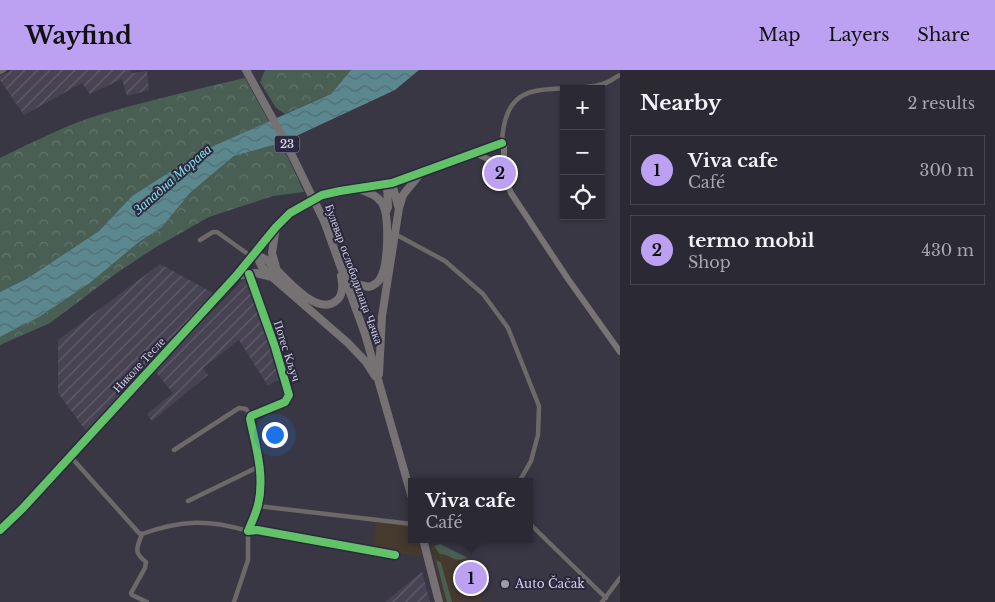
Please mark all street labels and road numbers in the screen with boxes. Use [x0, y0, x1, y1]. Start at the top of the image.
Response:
road number: 23 [274, 136, 300, 152]
street label: Булевар ослободилаца Чачка [322, 202, 387, 346]
street label: Потес Кључ [271, 319, 304, 383]
street label: Николе Тесле [109, 334, 168, 395]

